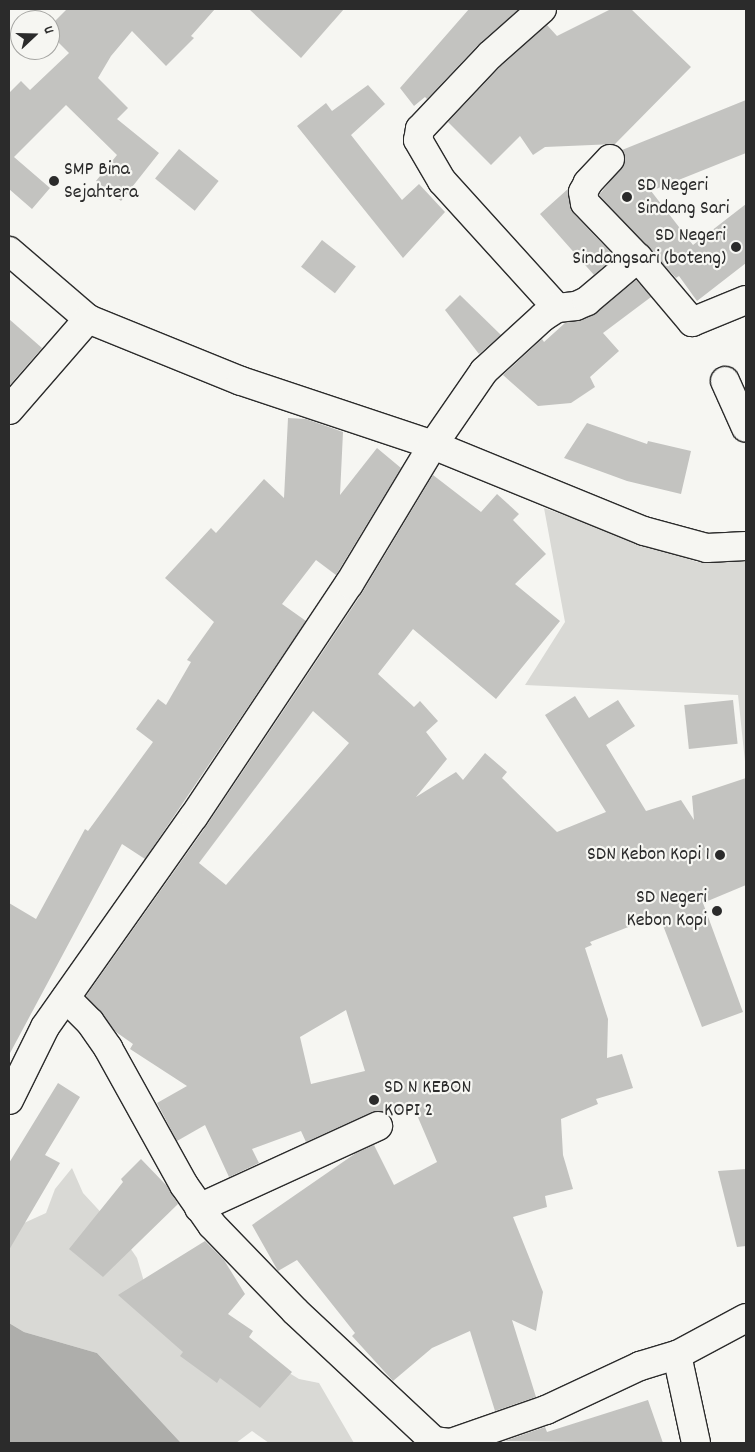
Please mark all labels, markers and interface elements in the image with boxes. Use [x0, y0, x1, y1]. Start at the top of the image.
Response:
north arrow [10, 10, 60, 60]
text: U [38, 23, 59, 37]
place label: SMP Bina Sejahtera [64, 158, 138, 205]
place label: SD Negeri Sindang Sari [637, 174, 729, 221]
marker: SMP Bina Sejahtera [48, 175, 60, 187]
marker: SD Negeri Sindang Sari [621, 191, 633, 203]
place label: SD Negeri Sindangsari (boteng) [572, 224, 726, 271]
marker: SD Negeri Sindangsari (boteng) [730, 241, 742, 253]
place label: SDN Kebon Kopi 1 [587, 843, 710, 867]
marker: SDN Kebon Kopi 1 [714, 849, 726, 861]
place label: SD Negeri Kebon Kopi [627, 887, 707, 934]
marker: SD Negeri Kebon Kopi [711, 905, 723, 917]
place label: SD N KEBON KOPI 2 [384, 1076, 471, 1123]
marker: SD N KEBON KOPI 2 [368, 1094, 380, 1106]

